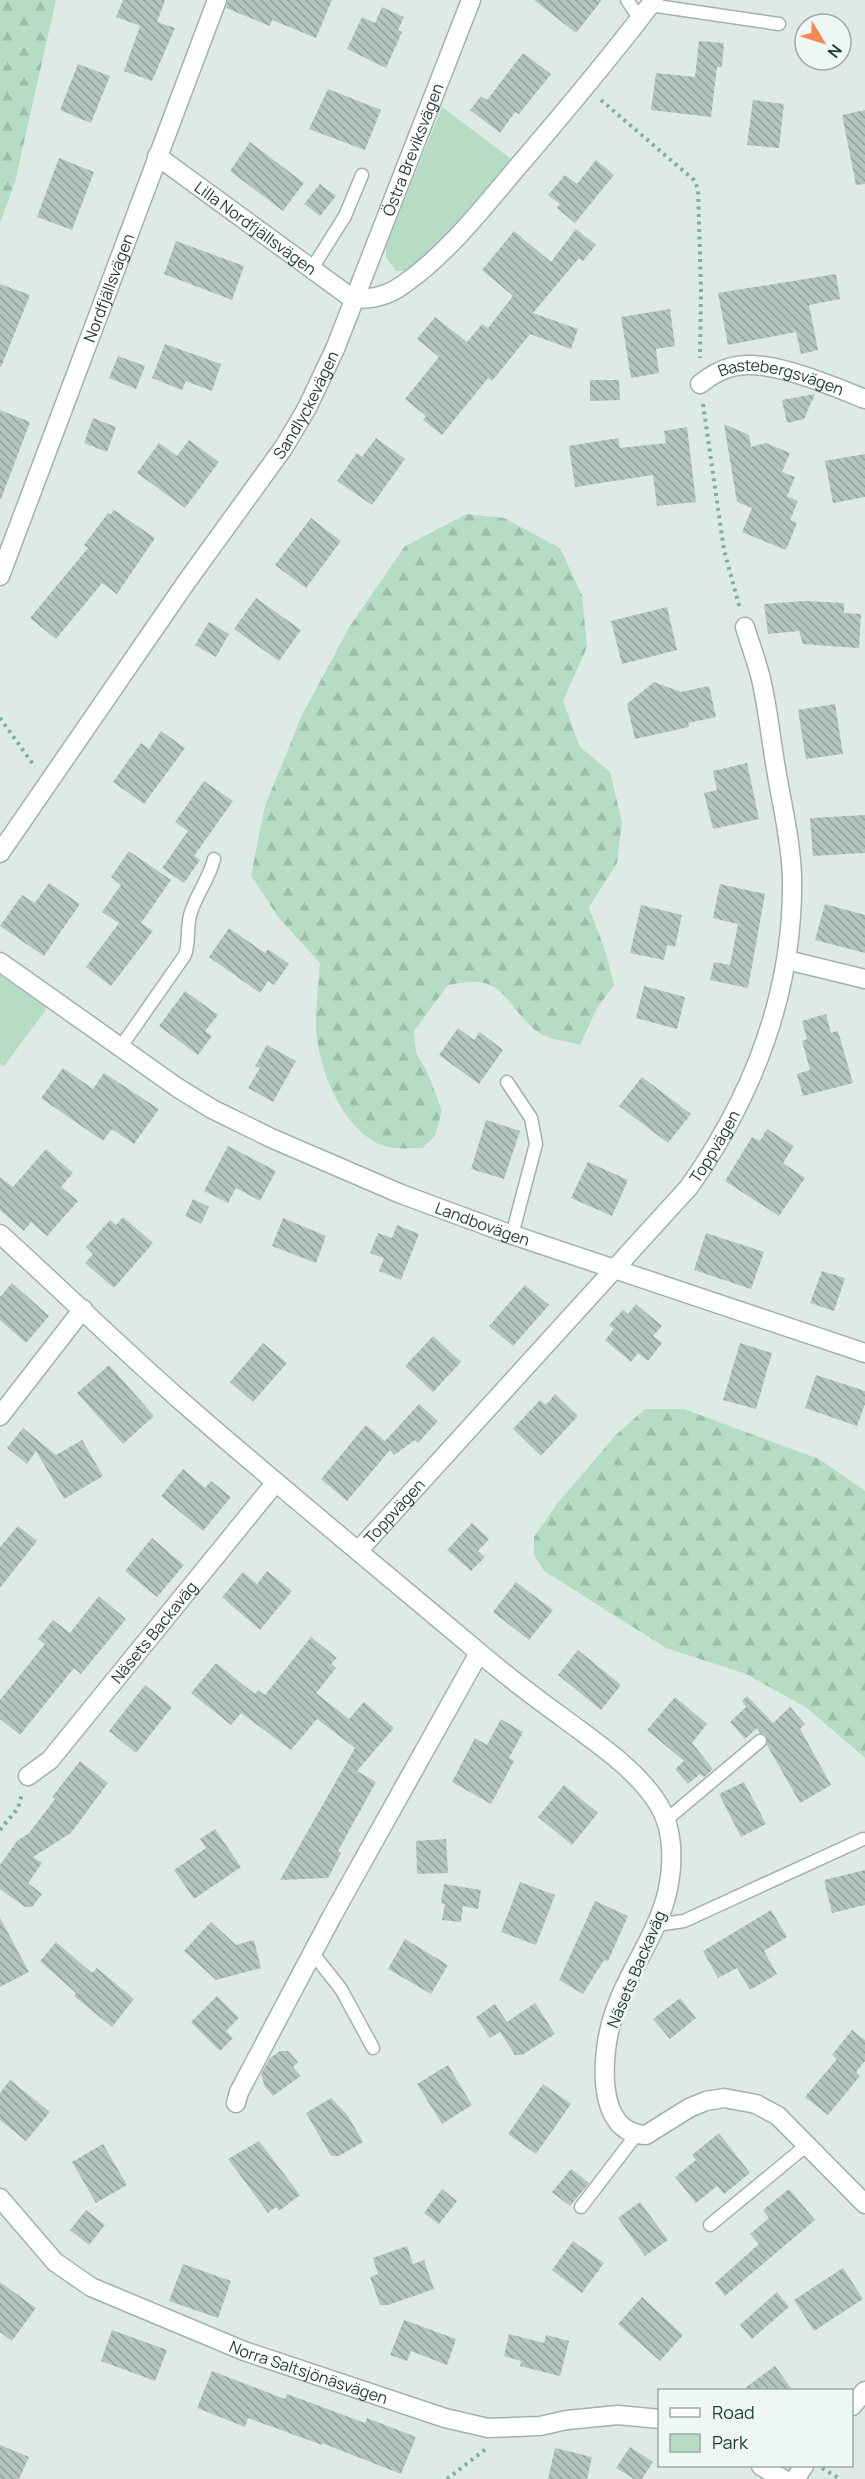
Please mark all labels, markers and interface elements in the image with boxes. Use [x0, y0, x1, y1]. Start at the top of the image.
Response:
north arrow [793, 12, 853, 72]
text: N [823, 40, 847, 63]
street label: Östra Breviksvägen [377, 80, 448, 219]
street label: Lilla Nordfjällsvägen [190, 176, 321, 280]
street label: Nordfjällsvägen [78, 230, 139, 345]
street label: Sandlyckevägen [268, 347, 344, 464]
street label: Bastebergsvägen [715, 354, 847, 400]
street label: Toppvägen [684, 1106, 745, 1187]
street label: Landbovägen [432, 1196, 533, 1251]
street label: Toppvägen [359, 1474, 430, 1548]
street label: Näsets Backaväg [106, 1576, 202, 1688]
street label: Näsets Backaväg [601, 1907, 671, 2031]
street label: Norra Saltsjönäsvägen [226, 2335, 391, 2409]
legend [658, 2389, 853, 2467]
text: Road [712, 2400, 755, 2424]
text: Park [712, 2430, 749, 2454]

